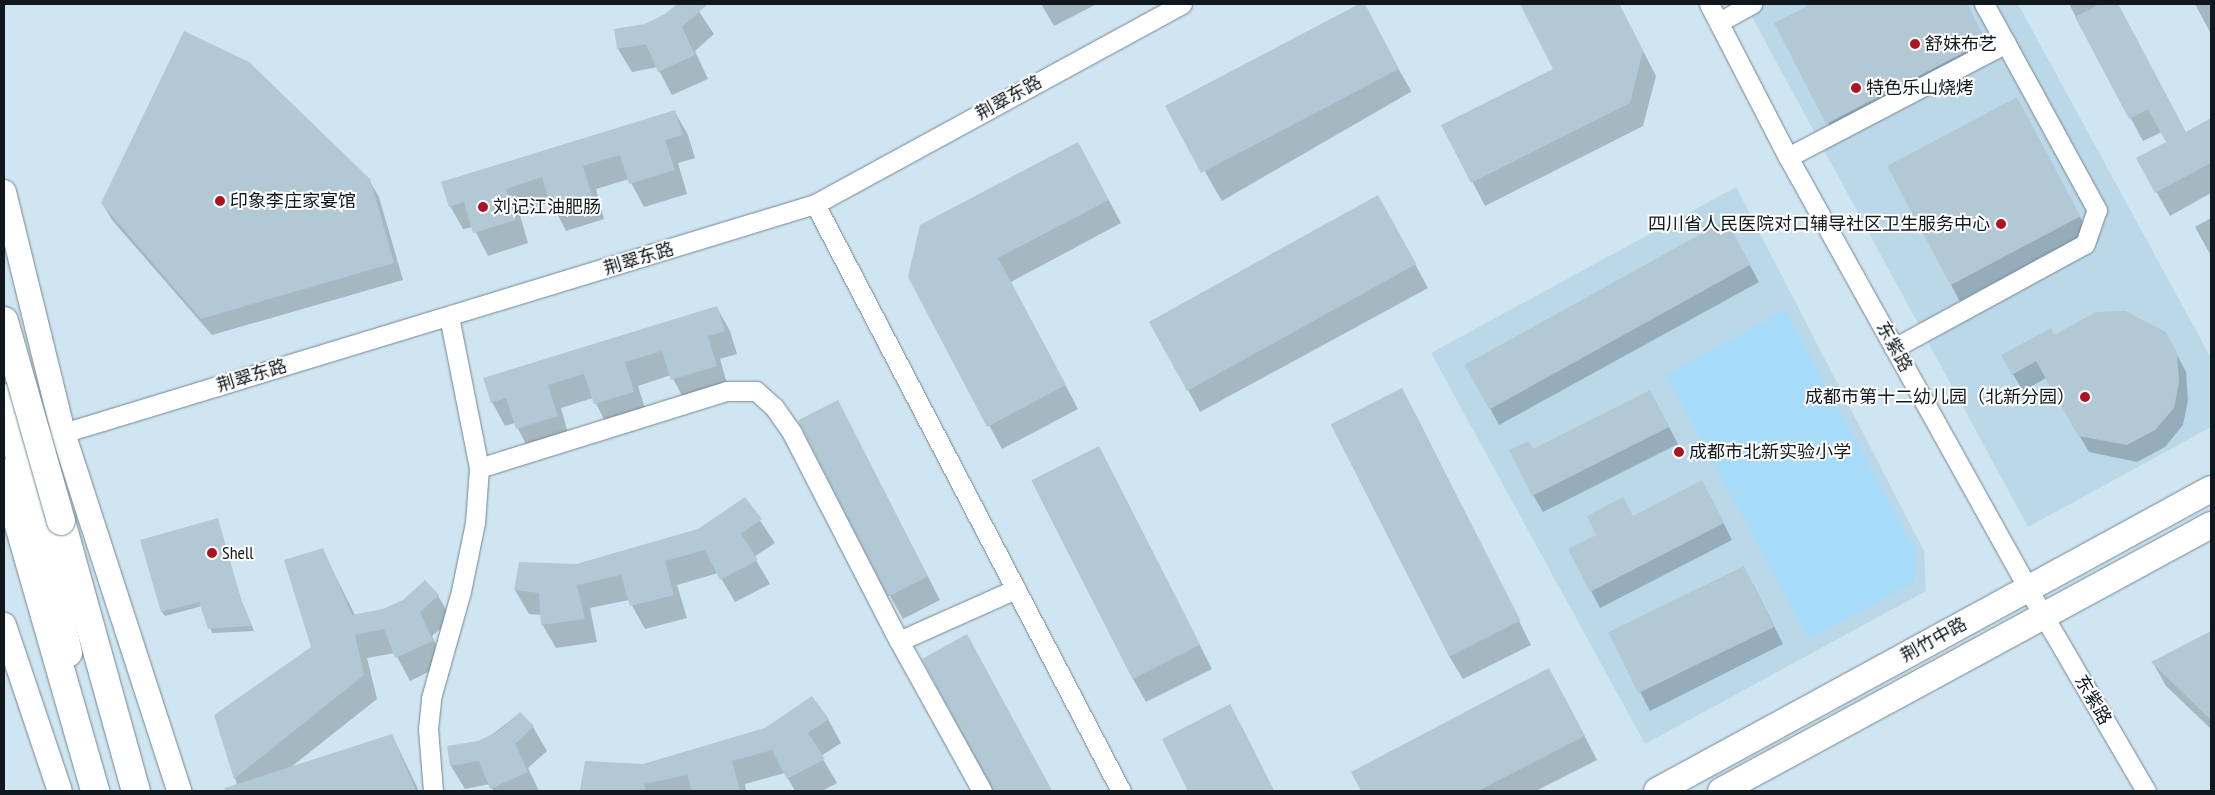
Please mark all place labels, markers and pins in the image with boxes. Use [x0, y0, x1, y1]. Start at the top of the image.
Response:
place label: 舒妹布艺 [1925, 33, 1997, 55]
marker: 舒妹布艺 [1909, 38, 1921, 50]
place label: 特色乐山烧烤 [1866, 77, 1974, 99]
marker: 特色乐山烧烤 [1850, 82, 1862, 94]
place label: 印象李庄家宴馆 [230, 190, 356, 212]
marker: 印象李庄家宴馆 [214, 195, 226, 207]
place label: 刘记江油肥肠 [493, 196, 601, 218]
marker: 刘记江油肥肠 [477, 201, 489, 213]
place label: 四川省人民医院对口辅导社区卫生服务中心 [1648, 213, 1990, 235]
marker: 四川省人民医院对口辅导社区卫生服务中心 [1994, 217, 2008, 231]
place label: 成都市第十二幼儿园（北新分园） [1805, 386, 2075, 408]
marker: 成都市第十二幼儿园（北新分园） [2079, 391, 2091, 403]
place label: 成都市北新实验小学 [1689, 441, 1851, 463]
marker: 成都市北新实验小学 [1673, 446, 1685, 458]
place label: Shell [222, 542, 253, 564]
marker: Shell [206, 547, 218, 559]

